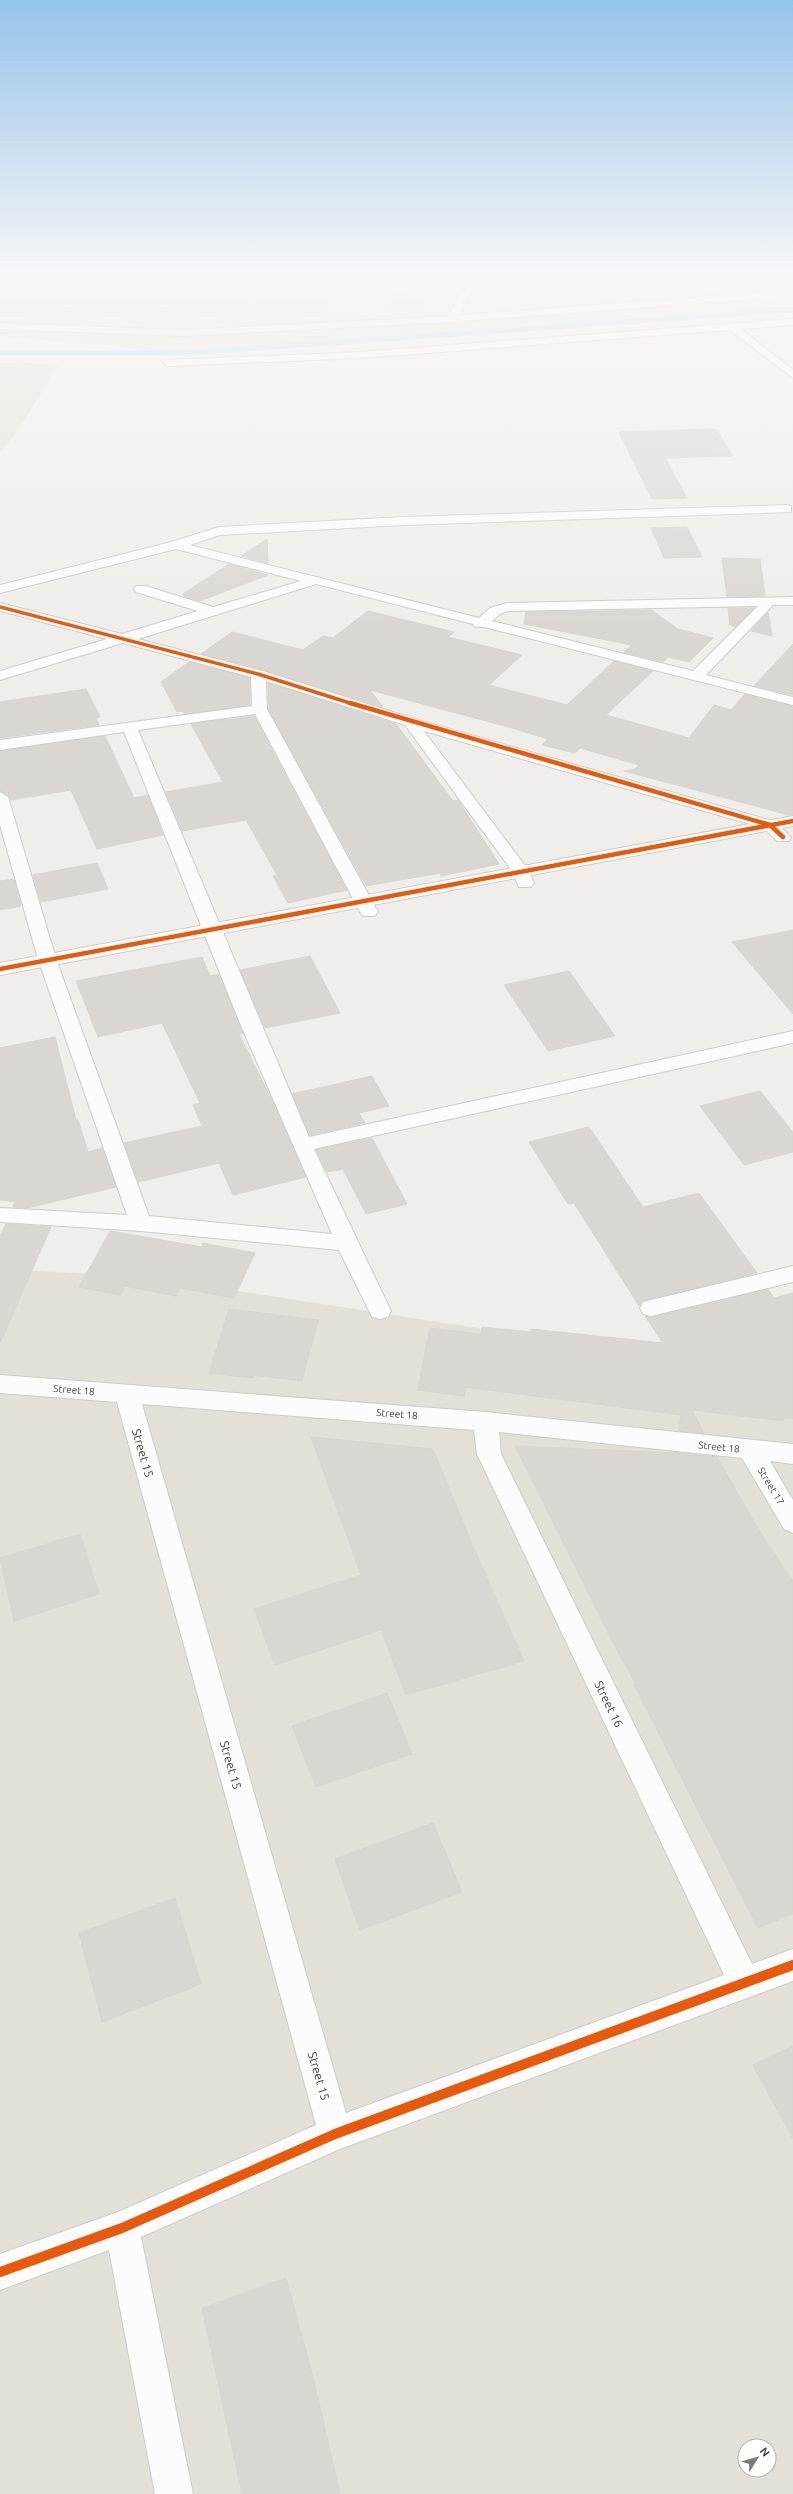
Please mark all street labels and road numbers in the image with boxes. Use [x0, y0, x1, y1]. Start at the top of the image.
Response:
street label: Street 18 [53, 1383, 95, 1397]
street label: Street 18 [376, 1407, 418, 1421]
street label: Street 15 [130, 1427, 156, 1479]
street label: Street 18 [698, 1439, 741, 1455]
street label: Street 17 [756, 1465, 786, 1507]
street label: Street 16 [592, 1679, 626, 1729]
street label: Street 15 [218, 1739, 244, 1791]
street label: Street 15 [306, 2050, 332, 2102]

